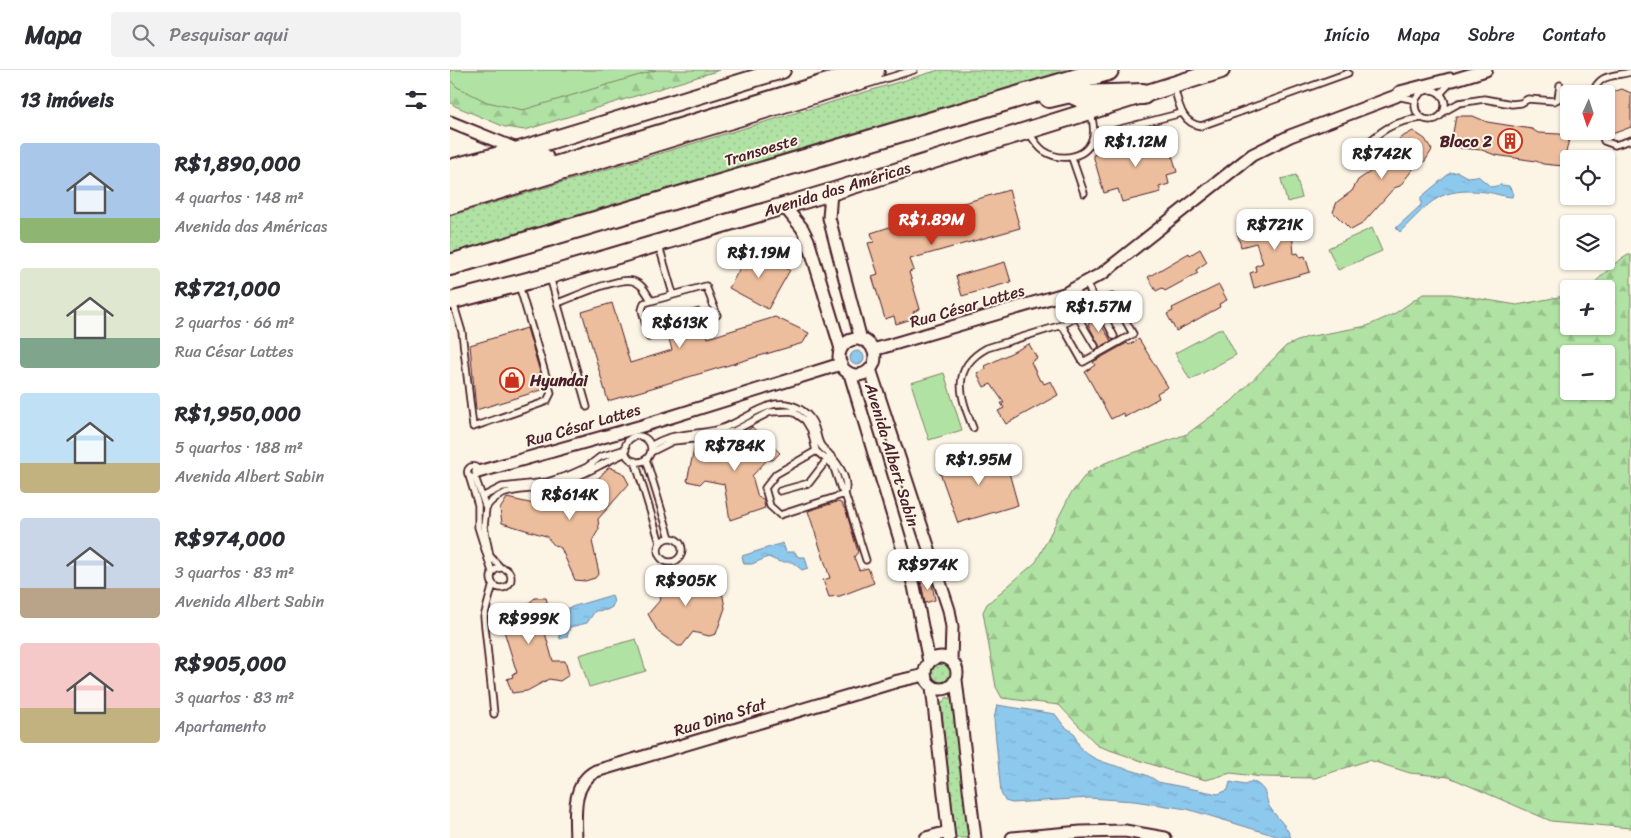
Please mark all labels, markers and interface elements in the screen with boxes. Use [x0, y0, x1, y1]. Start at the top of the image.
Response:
search box [111, 12, 461, 57]
text: Mapa [25, 14, 81, 56]
text: Pesquisar aqui [169, 18, 288, 51]
text: Início [1325, 19, 1370, 51]
text: Mapa [1398, 19, 1440, 51]
text: Sobre [1468, 19, 1515, 51]
text: Contato [1543, 19, 1606, 51]
icon: search [129, 21, 157, 49]
text: 13 imóveis [20, 81, 114, 119]
north arrow [1560, 85, 1615, 140]
map controls [1560, 85, 1615, 400]
icon: filters [402, 86, 430, 114]
street label: Transoeste [721, 125, 801, 175]
pin: R$1.12M [1090, 126, 1182, 168]
text: R$1.12M [1105, 127, 1167, 156]
place label: Bloco 2 [1440, 127, 1493, 156]
building icon: Bloco 2 [1497, 128, 1523, 154]
pin: R$742K [1341, 138, 1423, 180]
text: R$742K [1353, 139, 1411, 168]
text: R$1,890,000 [175, 145, 301, 183]
button: locate [1560, 150, 1615, 205]
street label: Avenida das Américas [759, 153, 915, 225]
icon: home [60, 163, 120, 223]
text: 4 quartos · 148 m² [175, 183, 304, 212]
pin: R$1.89M [886, 204, 978, 246]
text: R$1.89M [899, 205, 965, 234]
pin: R$721K [1234, 208, 1316, 251]
text: R$721K [1247, 210, 1303, 239]
text: Avenida das Américas [175, 212, 327, 241]
button: layers [1560, 215, 1615, 270]
pin: R$1.19M [713, 236, 805, 279]
text: R$1.19M [728, 238, 790, 267]
text: R$721,000 [175, 270, 280, 308]
street label: Rua César Lattes [906, 276, 1028, 336]
button: + [1560, 280, 1615, 335]
icon: home [60, 288, 120, 348]
pin: R$1.57M [1053, 290, 1145, 333]
text: R$1.57M [1067, 292, 1131, 321]
pin: R$613K [639, 306, 721, 349]
text: 2 quartos · 66 m² [175, 308, 295, 337]
text: R$613K [653, 308, 707, 337]
text: Rua César Lattes [175, 337, 293, 366]
button: − [1560, 345, 1615, 400]
place label: Hyundai [529, 366, 588, 395]
shop icon: Hyundai [499, 367, 525, 393]
street label: Avenida Albert Sabin [856, 379, 928, 531]
text: R$1,950,000 [175, 395, 301, 433]
street label: Rua César Lattes [522, 395, 644, 455]
icon: home [60, 413, 120, 473]
pin: R$784K [694, 430, 776, 472]
text: R$784K [706, 431, 765, 460]
text: 5 quartos · 188 m² [175, 433, 303, 462]
pin: R$1.95M [933, 444, 1025, 486]
text: R$1.95M [946, 445, 1012, 474]
text: Avenida Albert Sabin [175, 462, 324, 491]
pin: R$614K [529, 478, 611, 521]
text: R$614K [542, 480, 598, 509]
text: R$974,000 [175, 520, 285, 558]
icon: home [60, 538, 120, 598]
pin: R$974K [887, 548, 969, 591]
text: R$974K [898, 550, 958, 579]
text: 3 quartos · 83 m² [175, 558, 294, 587]
pin: R$905K [645, 564, 727, 607]
text: R$905K [656, 566, 716, 595]
text: Avenida Albert Sabin [175, 587, 324, 616]
pin: R$999K [488, 602, 570, 645]
text: R$999K [499, 604, 559, 633]
text: R$905,000 [175, 645, 286, 683]
icon: home [60, 663, 120, 723]
text: 3 quartos · 83 m² [175, 683, 294, 712]
street label: Rua Dina Sfat [670, 689, 770, 745]
text: Apartamento [175, 712, 266, 741]

